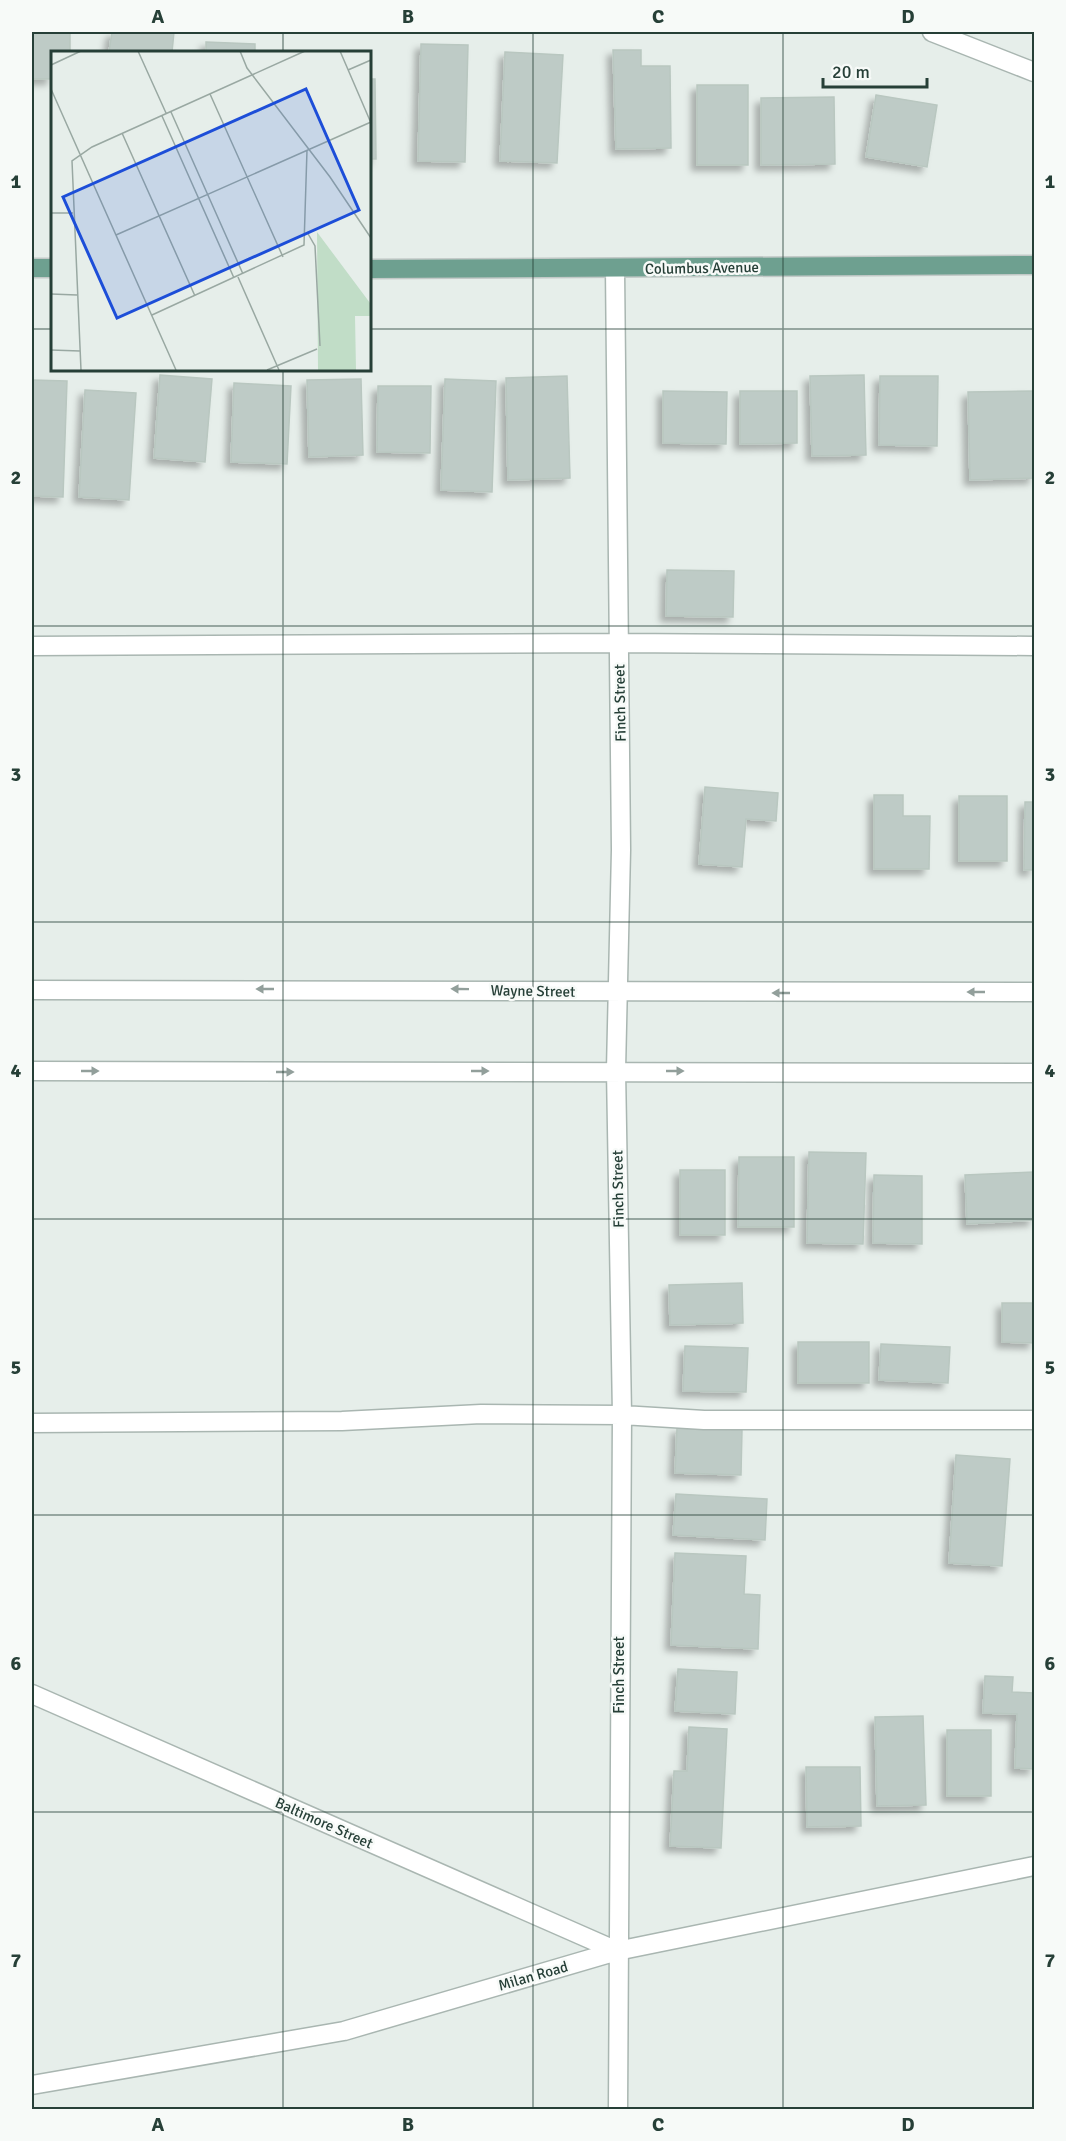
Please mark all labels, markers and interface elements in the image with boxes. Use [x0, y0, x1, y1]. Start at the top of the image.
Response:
text: A [152, 4, 165, 29]
text: B [402, 4, 414, 29]
text: C [652, 4, 664, 29]
text: D [901, 4, 915, 29]
inset map [51, 51, 370, 370]
scale bar [823, 51, 926, 89]
text: 20 m [832, 61, 870, 83]
text: 1 [11, 169, 22, 194]
text: 1 [1045, 169, 1056, 194]
street label: Columbus Avenue [645, 258, 759, 278]
text: 2 [11, 465, 21, 490]
text: 2 [1045, 465, 1055, 490]
street label: Finch Street [610, 664, 630, 742]
text: 3 [11, 762, 21, 787]
text: 3 [1045, 762, 1055, 787]
street label: Wayne Street [490, 981, 576, 1001]
one-way arrow [256, 984, 275, 994]
one-way arrow [451, 985, 470, 994]
one-way arrow [967, 987, 986, 997]
one-way arrow [772, 988, 791, 998]
text: 4 [11, 1058, 22, 1083]
text: 4 [1045, 1058, 1056, 1083]
one-way arrow [80, 1066, 99, 1076]
one-way arrow [470, 1066, 489, 1076]
one-way arrow [665, 1066, 684, 1076]
one-way arrow [275, 1067, 294, 1076]
street label: Finch Street [608, 1150, 628, 1228]
text: 5 [11, 1355, 21, 1380]
text: 5 [1045, 1355, 1055, 1380]
street label: Finch Street [610, 1636, 628, 1714]
text: 6 [11, 1651, 22, 1676]
text: 6 [1045, 1651, 1056, 1676]
street label: Baltimore Street [272, 1793, 376, 1853]
text: 7 [11, 1948, 22, 1973]
text: 7 [1045, 1948, 1056, 1973]
street label: Milan Road [496, 1957, 570, 1995]
text: A [152, 2112, 165, 2137]
text: B [402, 2112, 414, 2137]
text: C [652, 2112, 664, 2137]
text: D [901, 2112, 915, 2137]

